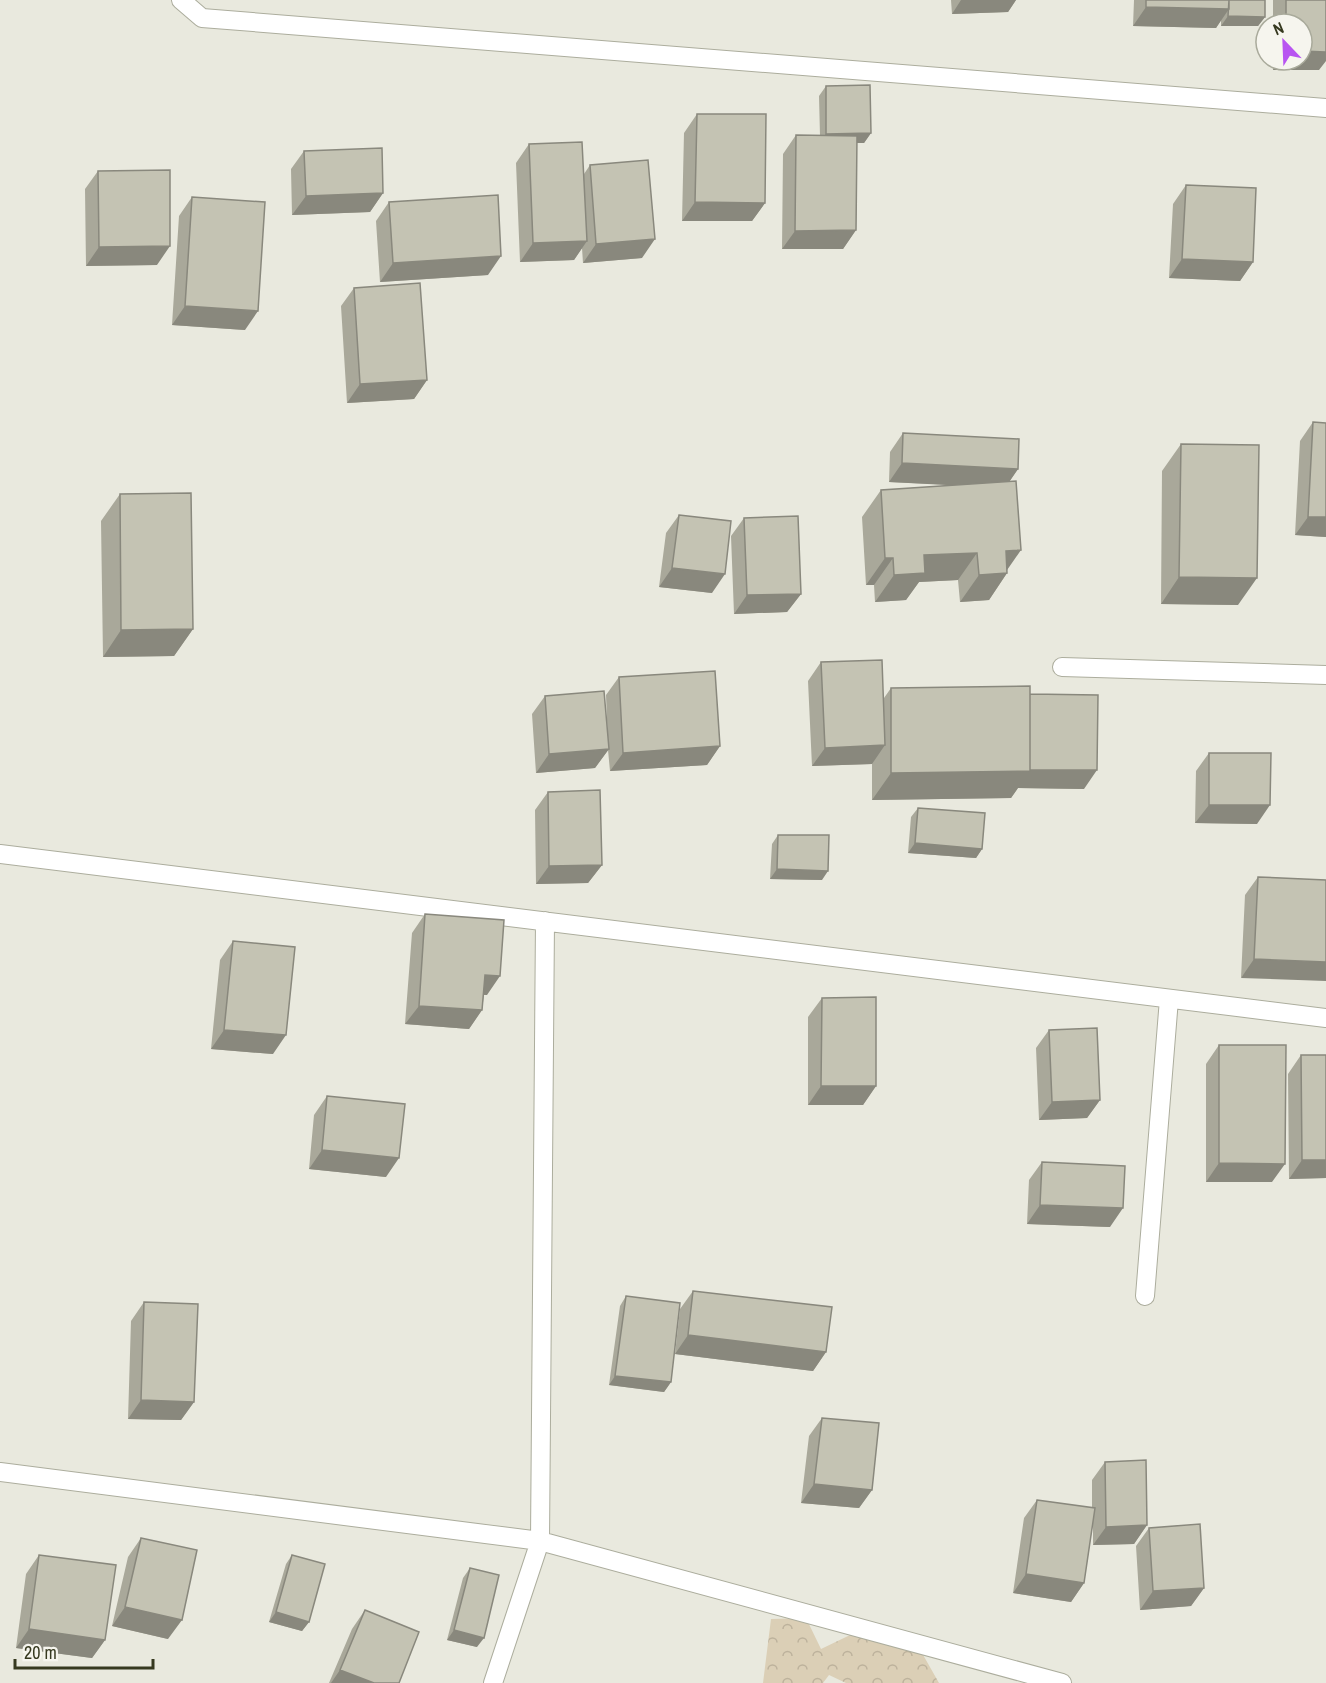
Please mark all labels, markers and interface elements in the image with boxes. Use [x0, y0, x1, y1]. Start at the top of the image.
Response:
north arrow [1254, 12, 1314, 72]
text: N [1269, 16, 1287, 40]
scale bar [15, 1632, 153, 1670]
text: 20 m [24, 1640, 57, 1665]

